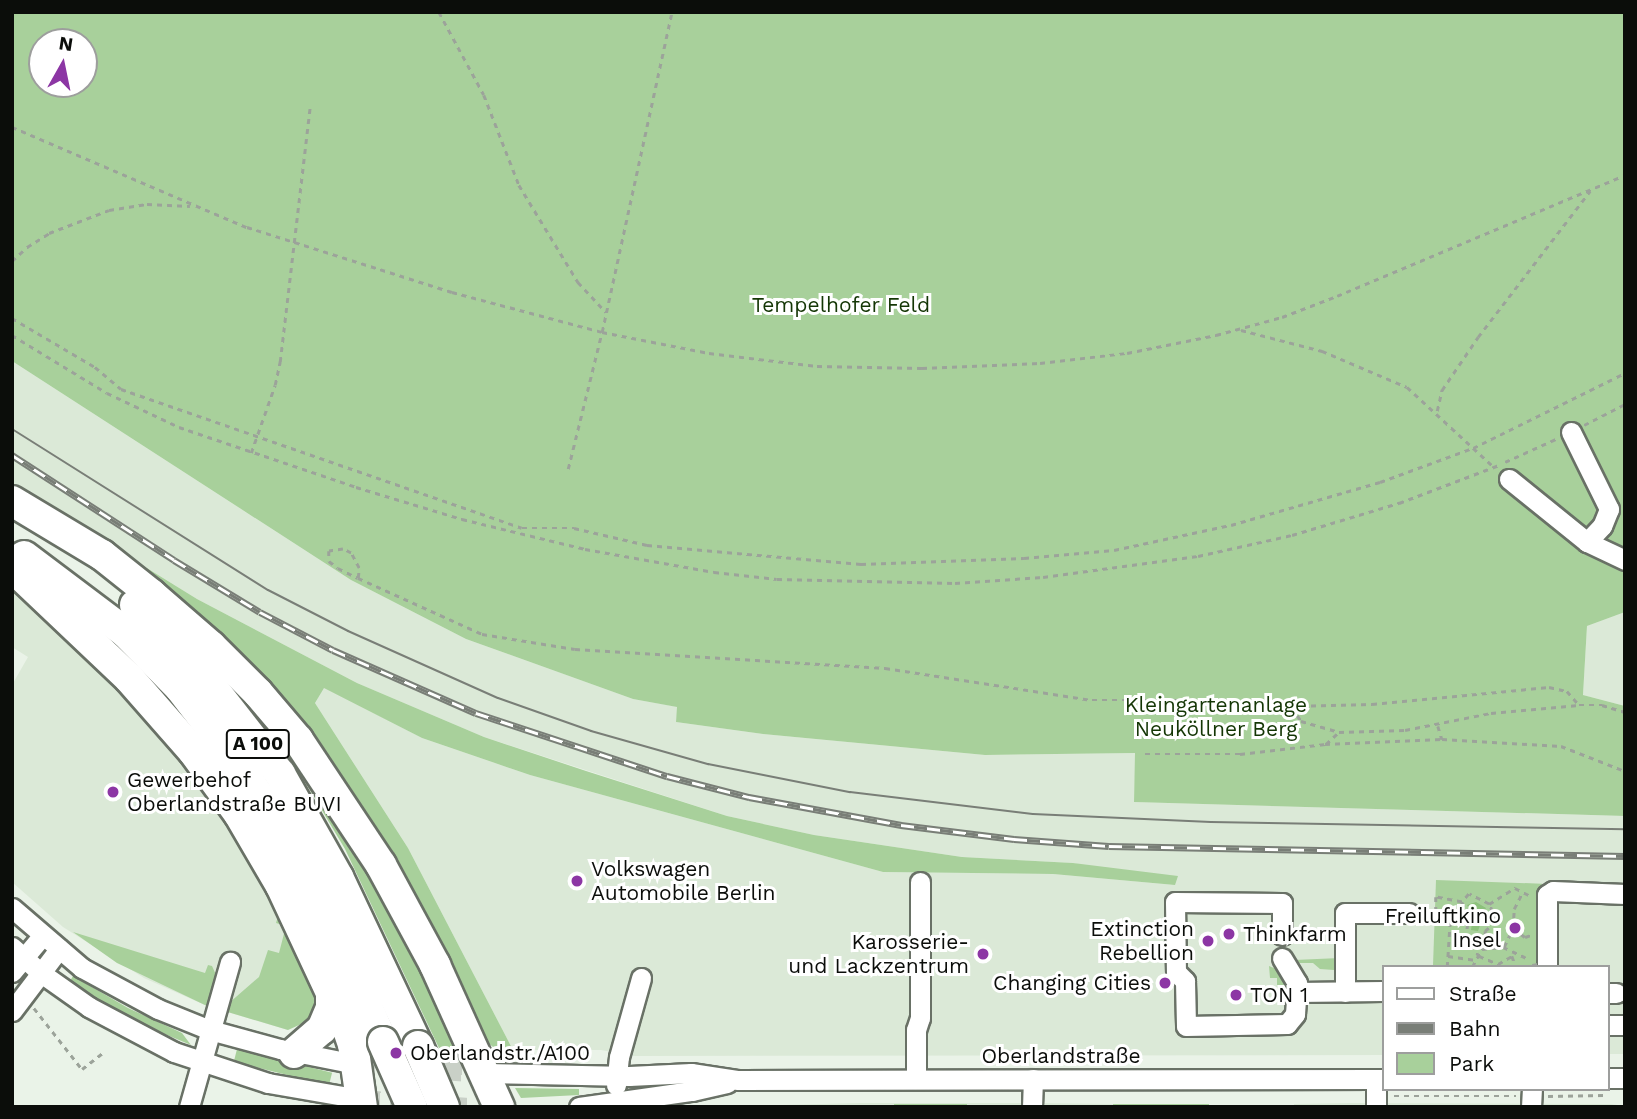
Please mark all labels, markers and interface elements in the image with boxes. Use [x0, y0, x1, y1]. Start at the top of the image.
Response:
north arrow [28, 28, 98, 98]
text: N [57, 31, 75, 56]
park label: Tempelhofer Feld [752, 292, 930, 318]
park label: Kleingartenanlage Neuköllner Berg [1125, 692, 1307, 742]
road number: A 100 [225, 729, 291, 760]
place label: Gewerbehof Oberlandstraße BUVI [127, 767, 342, 817]
marker: Gewerbehof Oberlandstraße BUVI [105, 784, 121, 800]
place label: Volkswagen Automobile Berlin [591, 856, 776, 906]
marker: Volkswagen Automobile Berlin [569, 873, 585, 889]
place label: Freiluftkino Insel [1385, 903, 1501, 953]
place label: Extinction Rebellion [1090, 916, 1194, 966]
marker: Freiluftkino Insel [1507, 920, 1523, 936]
place label: Thinkfarm [1243, 921, 1347, 947]
marker: Thinkfarm [1221, 926, 1237, 942]
place label: Karosserie- und Lackzentrum [788, 929, 969, 979]
marker: Extinction Rebellion [1200, 933, 1216, 949]
marker: Karosserie- und Lackzentrum [975, 946, 991, 962]
legend [1382, 965, 1609, 1091]
place label: Changing Cities [993, 970, 1151, 996]
marker: Changing Cities [1157, 975, 1173, 991]
text: Straße [1449, 981, 1517, 1006]
place label: TON 1 [1250, 982, 1309, 1008]
marker: TON 1 [1228, 987, 1244, 1003]
text: Bahn [1449, 1016, 1501, 1041]
place label: Oberlandstr./A100 [410, 1040, 590, 1066]
street label: Oberlandstraße [981, 1043, 1141, 1069]
marker: Oberlandstr./A100 [388, 1045, 404, 1061]
text: Park [1449, 1051, 1494, 1076]

